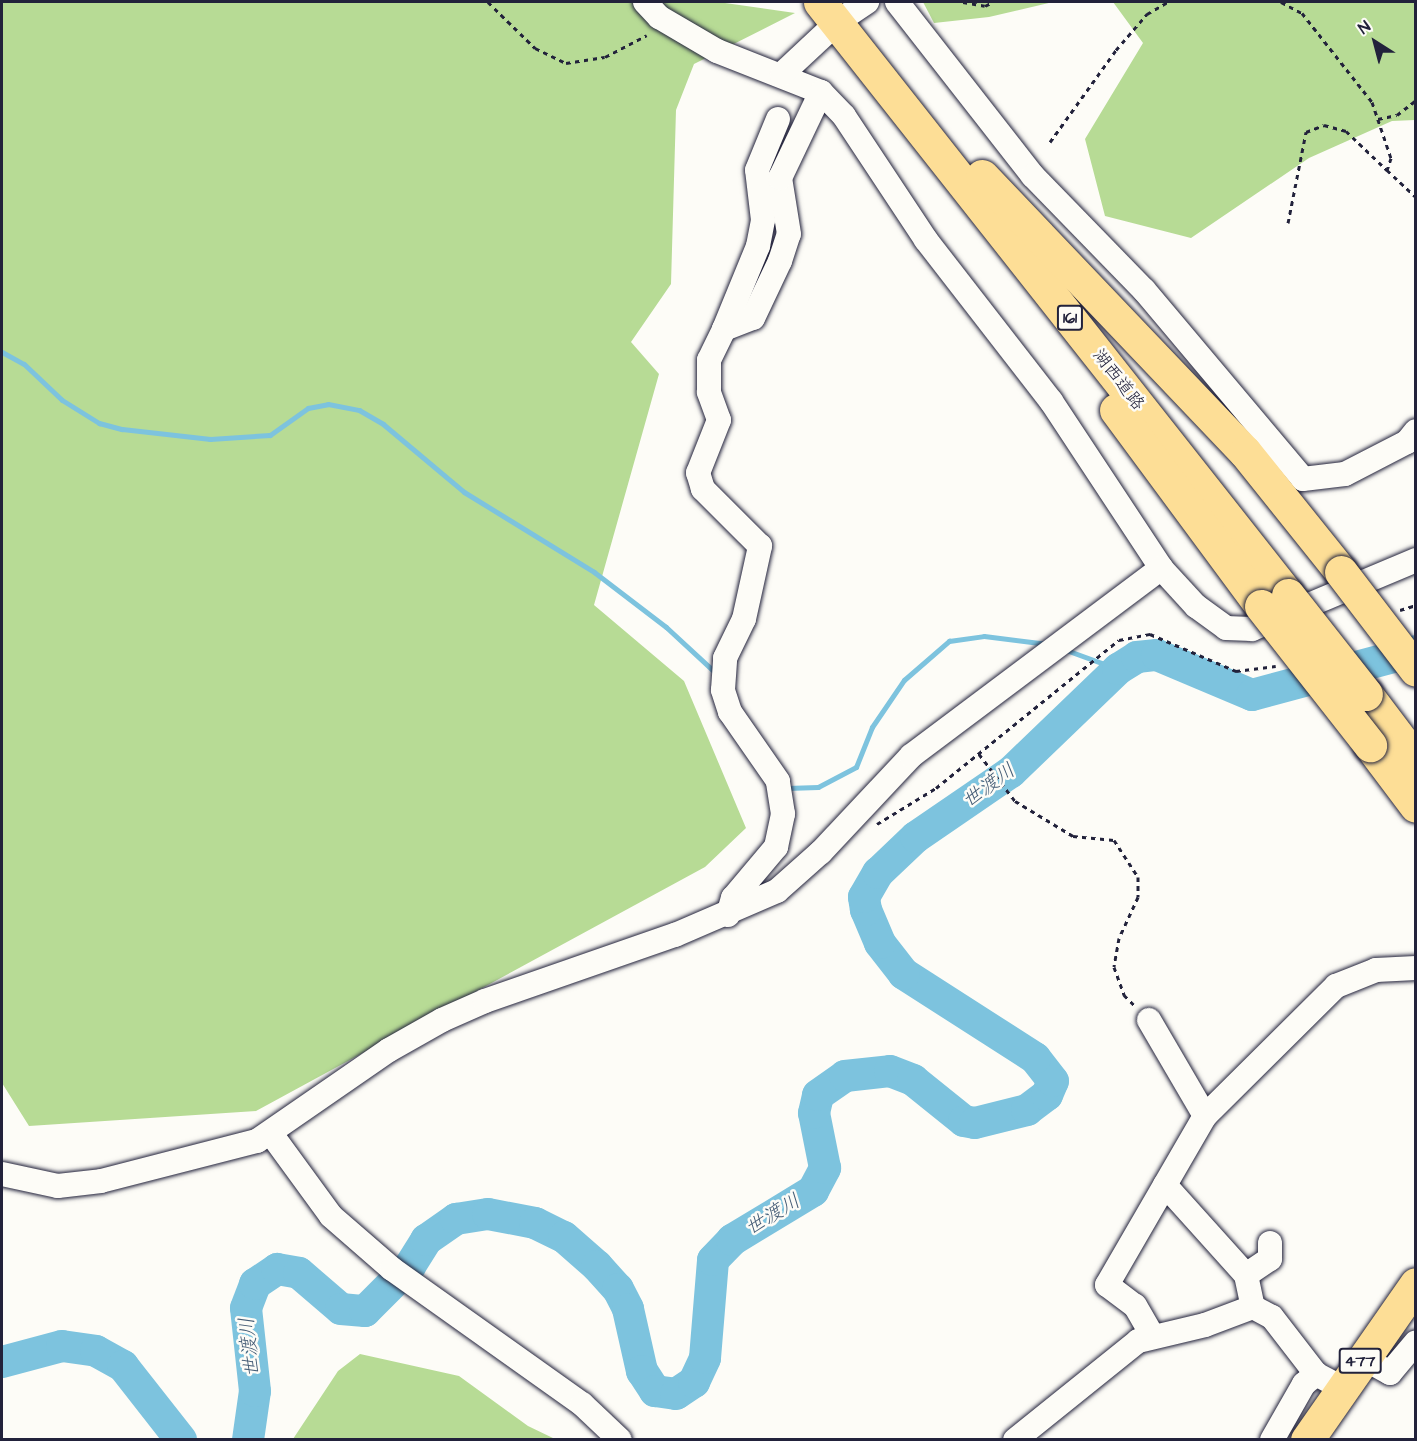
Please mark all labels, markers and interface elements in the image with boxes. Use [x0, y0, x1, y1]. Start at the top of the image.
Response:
north arrow [1345, 12, 1405, 72]
text: N [1354, 16, 1375, 39]
road number: 161 [1056, 305, 1084, 331]
street label: 湖西道路 [1087, 345, 1149, 415]
water label: 世渡川 [958, 759, 1020, 813]
water label: 世渡川 [741, 1189, 805, 1241]
water label: 世渡川 [235, 1316, 265, 1378]
road number: 477 [1338, 1348, 1382, 1374]

